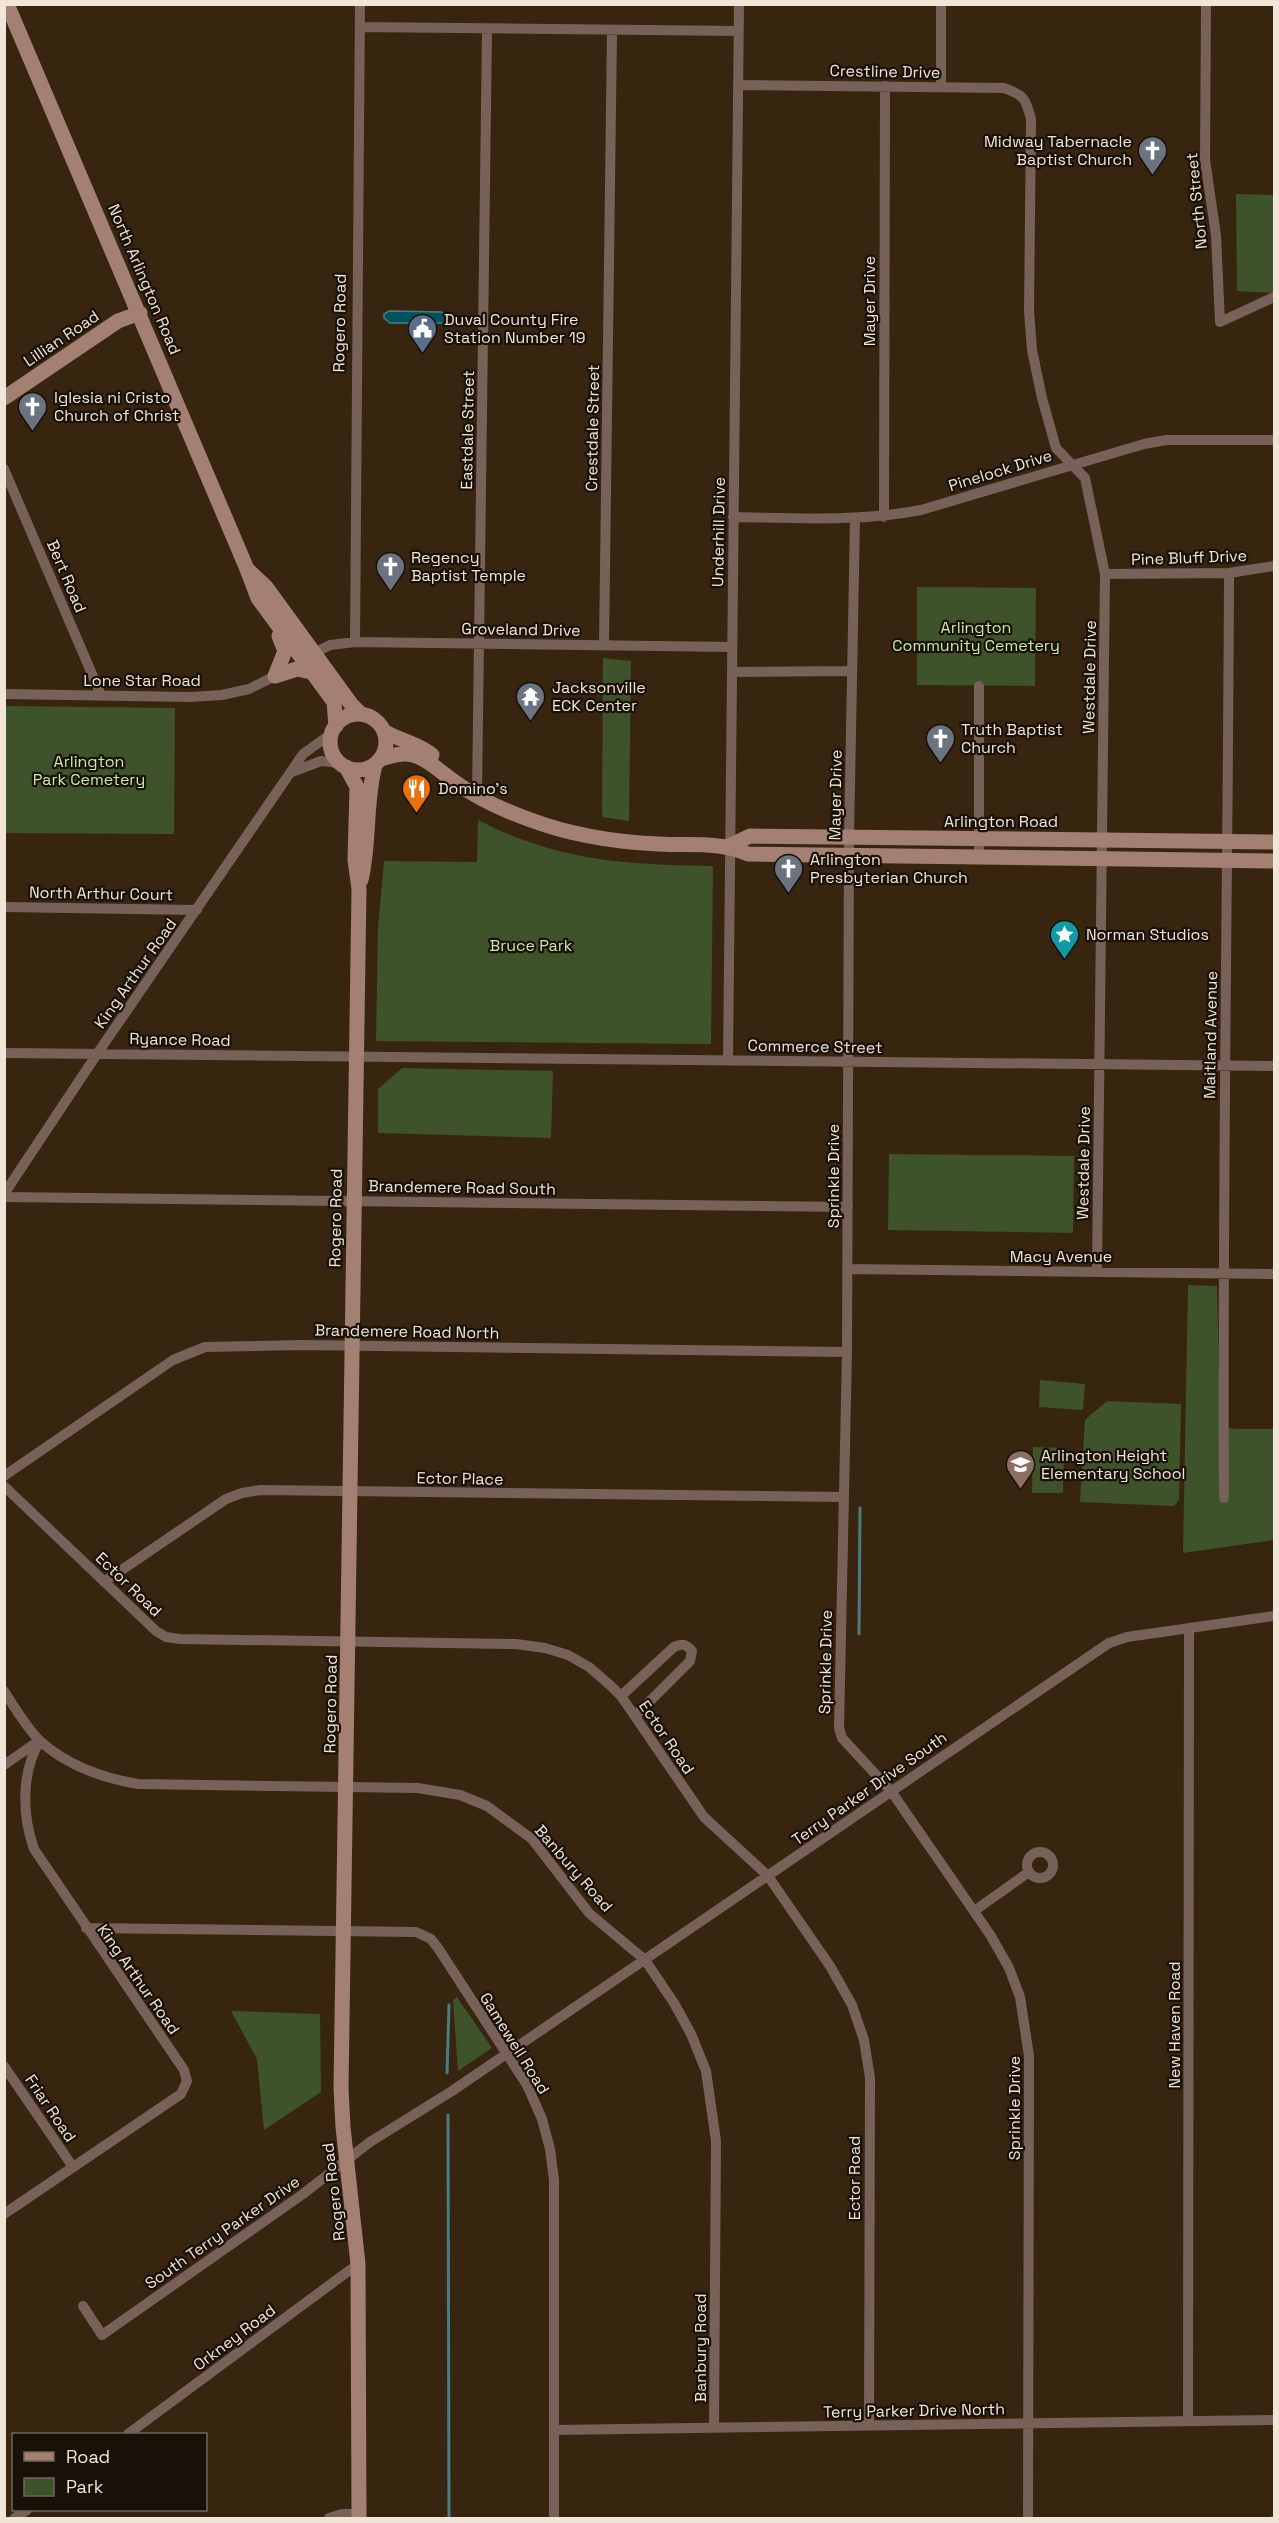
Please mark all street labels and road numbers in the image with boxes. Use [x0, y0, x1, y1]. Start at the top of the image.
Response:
street label: Crestline Drive [829, 60, 941, 83]
street label: North Street [1181, 152, 1212, 250]
street label: North Arlington Road [103, 201, 186, 358]
street label: Mayer Drive [859, 256, 880, 346]
street label: Rogero Road [328, 273, 351, 373]
street label: Lillian Road [19, 305, 103, 371]
street label: Crestdale Street [581, 364, 604, 492]
street label: Eastdale Street [456, 370, 479, 490]
street label: Pinelock Drive [946, 445, 1054, 496]
street label: Underhill Drive [707, 477, 730, 587]
street label: Bert Road [42, 537, 91, 616]
street label: Pine Bluff Drive [1131, 545, 1247, 570]
street label: Groveland Drive [461, 618, 581, 641]
street label: Westdale Drive [1078, 620, 1101, 734]
street label: Lone Star Road [83, 670, 201, 691]
street label: Mayer Drive [824, 750, 847, 840]
street label: Arlington Road [944, 811, 1058, 832]
street label: North Arthur Court [29, 882, 173, 905]
street label: King Arthur Road [90, 914, 181, 1033]
street label: Maitland Avenue [1199, 971, 1222, 1099]
street label: Ryance Road [129, 1028, 231, 1051]
street label: Commerce Street [747, 1035, 883, 1058]
street label: Westdale Drive [1072, 1106, 1095, 1220]
street label: Sprinkle Drive [823, 1124, 844, 1228]
street label: Rogero Road [324, 1168, 347, 1268]
street label: Brandemere Road South [368, 1175, 556, 1200]
street label: Macy Avenue [1010, 1246, 1112, 1267]
street label: Brandemere Road North [314, 1319, 500, 1344]
street label: Ector Place [416, 1467, 504, 1490]
street label: Ector Road [91, 1547, 166, 1621]
street label: Sprinkle Drive [814, 1610, 837, 1714]
street label: Rogero Road [319, 1654, 342, 1754]
street label: Ector Road [634, 1696, 699, 1778]
street label: Terry Parker Drive South [788, 1727, 951, 1850]
street label: Banbury Road [530, 1820, 617, 1916]
street label: King Arthur Road [93, 1920, 184, 2039]
street label: New Haven Road [1164, 1961, 1185, 2089]
street label: Gamewell Road [475, 1988, 554, 2098]
street label: Sprinkle Drive [1004, 2056, 1025, 2160]
street label: Friar Road [20, 2070, 81, 2146]
street label: Ector Road [844, 2136, 865, 2220]
street label: Rogero Road [317, 2142, 350, 2242]
street label: South Terry Parker Drive [141, 2171, 304, 2294]
street label: Banbury Road [690, 2294, 711, 2402]
street label: Orkney Road [189, 2300, 280, 2375]
street label: Terry Parker Drive North [823, 2398, 1005, 2423]

